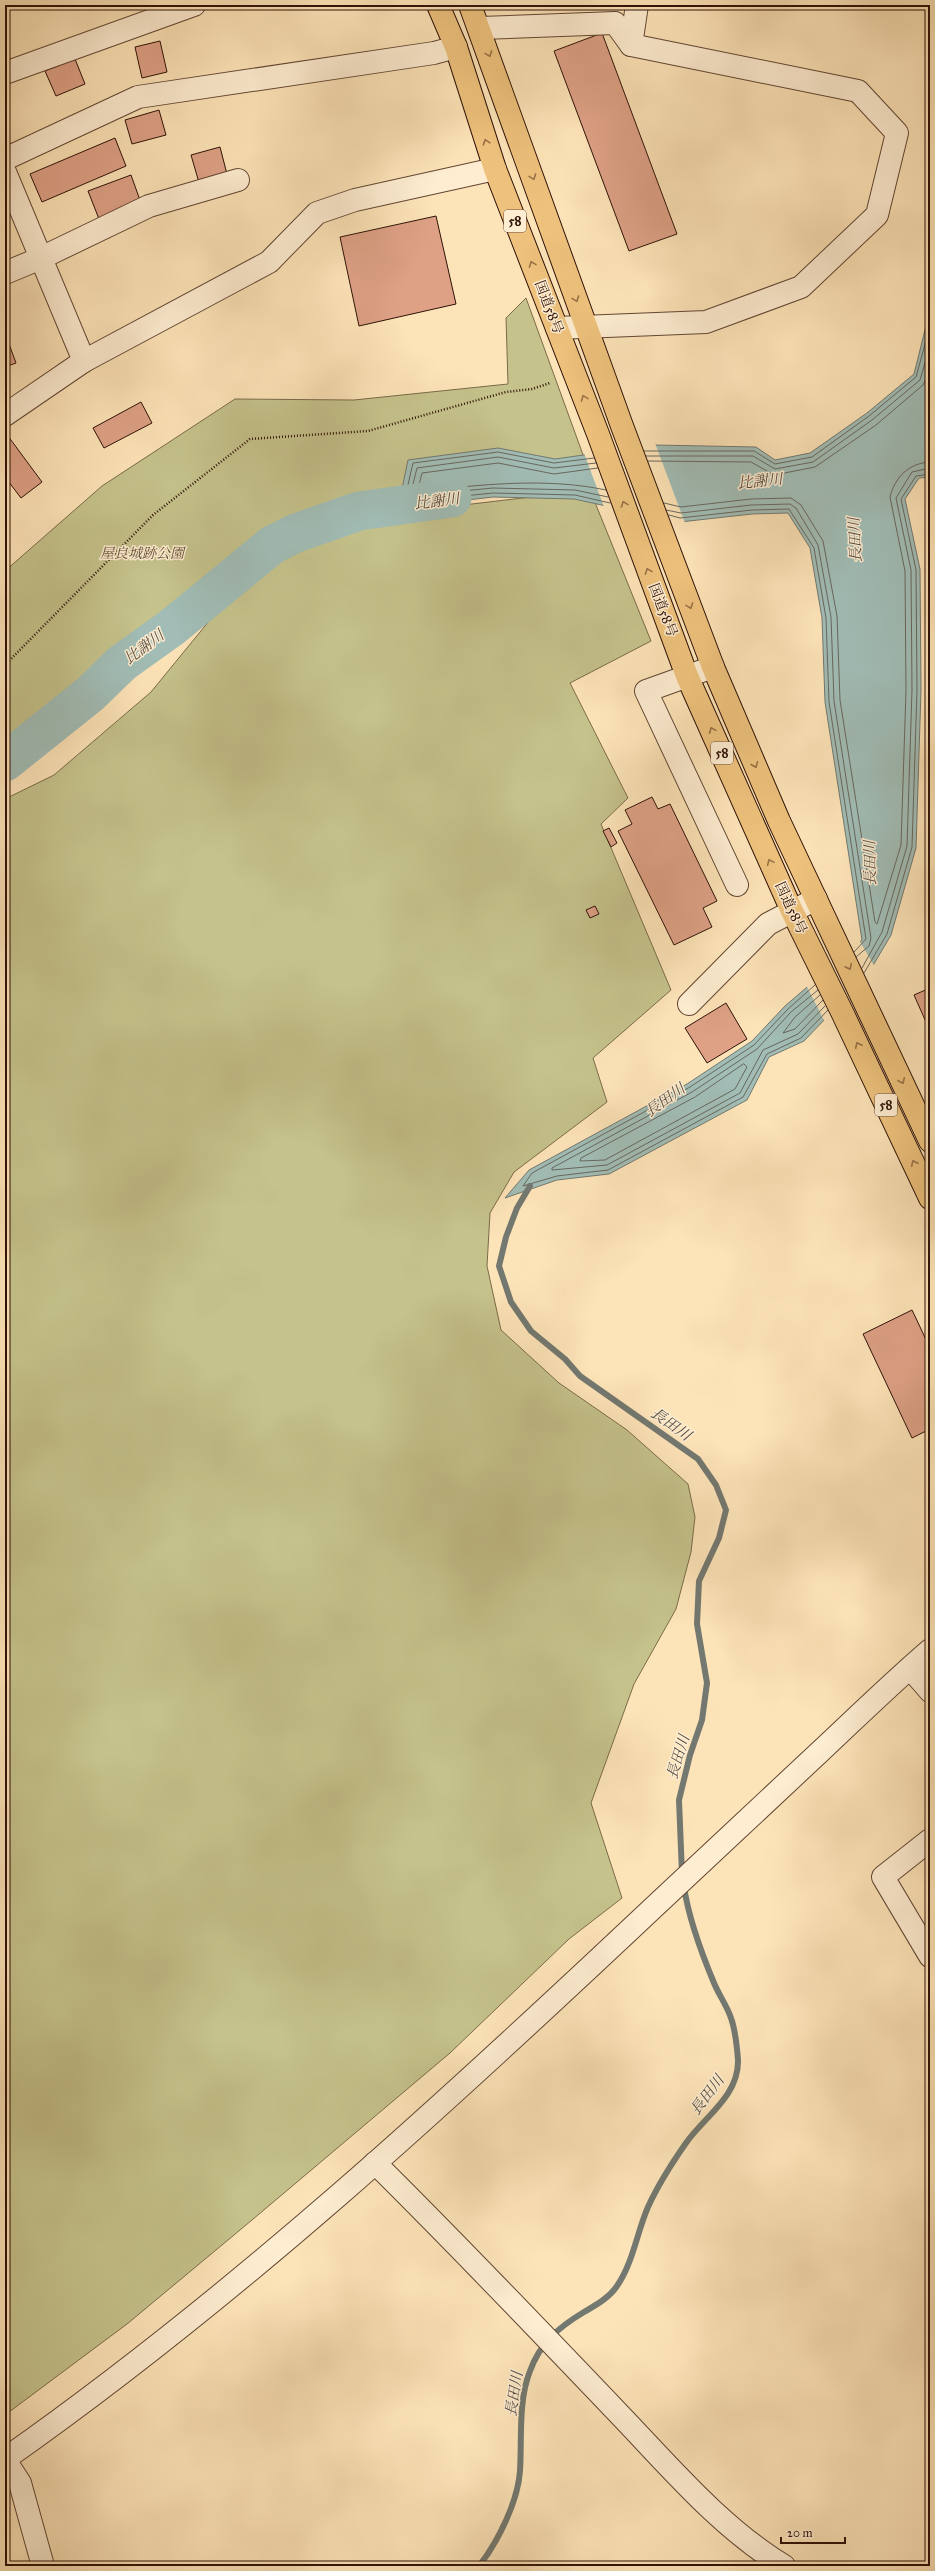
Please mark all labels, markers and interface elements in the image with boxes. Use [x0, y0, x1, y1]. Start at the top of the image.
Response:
one-way arrow [484, 51, 493, 58]
one-way arrow [482, 139, 491, 146]
one-way arrow [528, 173, 536, 180]
road number: 58 [504, 210, 526, 232]
one-way arrow [528, 260, 536, 267]
street label: 国道58号 [531, 278, 567, 336]
one-way arrow [571, 296, 580, 303]
one-way arrow [580, 395, 588, 402]
water label: 比謝川 [737, 469, 785, 492]
water label: 比謝川 [414, 489, 462, 513]
one-way arrow [620, 501, 628, 508]
water label: 長田川 [845, 515, 865, 563]
park label: 屋良城跡公園 [100, 545, 186, 562]
one-way arrow [645, 567, 653, 574]
street label: 国道58号 [645, 581, 681, 639]
one-way arrow [686, 603, 694, 610]
water label: 比謝川 [121, 625, 169, 668]
one-way arrow [708, 727, 716, 734]
road number: 58 [711, 742, 733, 764]
one-way arrow [750, 761, 758, 769]
water label: 長田川 [861, 838, 879, 886]
one-way arrow [767, 859, 775, 866]
street label: 国道58号 [771, 879, 811, 937]
one-way arrow [844, 963, 852, 970]
one-way arrow [855, 1042, 863, 1049]
one-way arrow [897, 1076, 905, 1084]
water label: 長田川 [642, 1078, 690, 1121]
road number: 58 [875, 1094, 897, 1116]
one-way arrow [910, 1159, 918, 1166]
water label: 長田川 [647, 1404, 696, 1445]
water label: 長田川 [663, 1731, 694, 1781]
water label: 長田川 [686, 2070, 729, 2118]
water label: 長田川 [502, 2368, 527, 2418]
scale bar [781, 2519, 845, 2545]
text: 20 m [787, 2526, 813, 2540]

